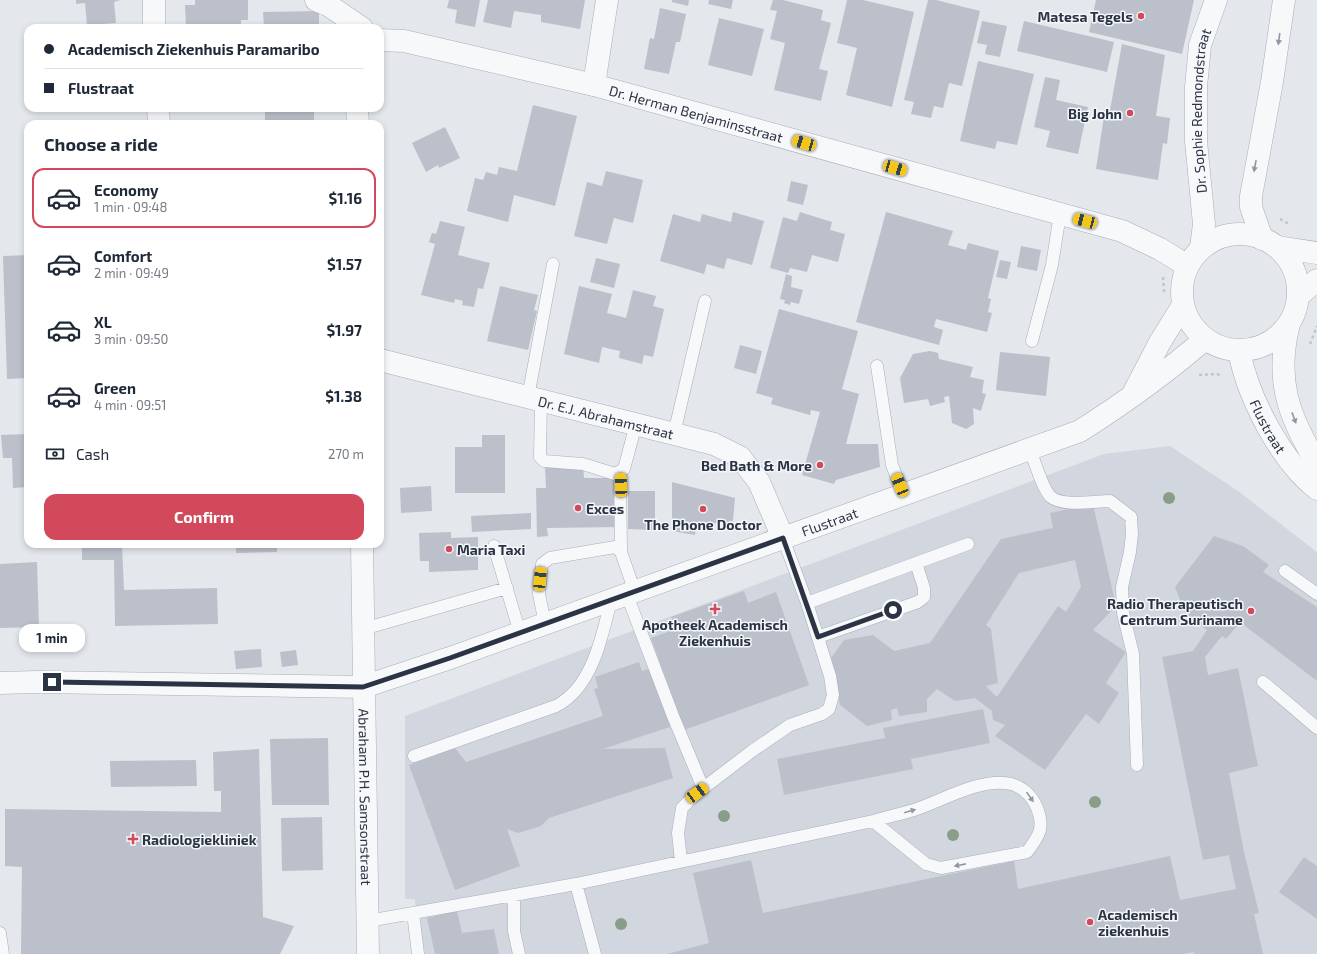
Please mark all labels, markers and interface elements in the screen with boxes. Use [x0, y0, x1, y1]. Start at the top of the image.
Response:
place label: Matesa Tegels [1038, 8, 1133, 25]
marker: Matesa Tegels [1136, 11, 1146, 21]
street label: Dr. Sophie Redmondstraat [1187, 26, 1214, 194]
one-way arrow [1276, 33, 1282, 45]
text: Academisch Ziekenhuis Paramaribo [68, 40, 320, 58]
text: Flustraat [68, 79, 134, 97]
street label: Dr. Herman Benjaminsstraat [607, 81, 785, 145]
place label: Big John [1068, 105, 1122, 122]
marker: Big John [1125, 108, 1135, 118]
text: Choose a ride [44, 133, 158, 155]
car [791, 134, 817, 152]
car [882, 159, 908, 177]
one-way arrow [1252, 160, 1258, 173]
icon: car [46, 180, 82, 216]
text: Economy [94, 181, 159, 199]
text: $1.16 [328, 189, 362, 207]
text: 1 min · 09:48 [94, 199, 167, 215]
car [1072, 212, 1098, 230]
icon: car [46, 246, 82, 282]
text: Comfort [94, 247, 152, 265]
text: $1.57 [327, 255, 362, 273]
text: 2 min · 09:49 [94, 265, 169, 281]
icon: car [46, 312, 82, 348]
text: XL [94, 313, 112, 331]
text: $1.97 [326, 321, 362, 339]
text: 3 min · 09:50 [94, 331, 168, 347]
icon: car [46, 378, 82, 414]
text: Green [94, 379, 136, 397]
text: $1.38 [325, 387, 362, 405]
street label: Dr. E.J. Abrahamstraat [536, 392, 676, 442]
text: 4 min · 09:51 [94, 397, 166, 413]
street label: Flustraat [1247, 397, 1290, 456]
one-way arrow [1292, 413, 1298, 425]
icon: cash [44, 443, 66, 465]
text: Cash [76, 445, 109, 463]
text: 270 m [328, 446, 364, 462]
place label: Bed Bath & More [701, 457, 812, 474]
marker: Bed Bath & More [815, 460, 825, 470]
car [890, 472, 910, 498]
car [615, 473, 627, 497]
button: Confirm [44, 494, 364, 540]
place label: Exces [586, 500, 624, 517]
marker: Exces [573, 503, 583, 513]
street label: Flustraat [799, 503, 860, 539]
marker: The Phone Doctor [698, 504, 708, 514]
place label: The Phone Doctor [644, 516, 762, 533]
place label: Maria Taxi [457, 541, 525, 558]
marker: Maria Taxi [444, 544, 454, 554]
car [533, 566, 547, 592]
place label: Radio Therapeutisch Centrum Suriname [1107, 595, 1243, 628]
route start [884, 601, 902, 619]
marker: Apotheek Academisch Ziekenhuis [710, 604, 720, 614]
marker: Radio Therapeutisch Centrum Suriname [1246, 606, 1256, 616]
place label: Apotheek Academisch Ziekenhuis [642, 616, 788, 649]
callout: 1 min [19, 624, 85, 652]
text: 1 min [36, 630, 68, 646]
route end [43, 673, 61, 691]
street label: Abraham P.H. Samsonstraat [356, 708, 375, 886]
car [684, 781, 710, 805]
one-way arrow [1026, 792, 1034, 802]
one-way arrow [905, 808, 917, 814]
place label: Radiologiekliniek [142, 831, 257, 848]
marker: Radiologiekliniek [127, 833, 139, 845]
one-way arrow [954, 862, 966, 868]
place label: Academisch ziekenhuis [1098, 906, 1178, 939]
marker: Academisch ziekenhuis [1085, 917, 1095, 927]

